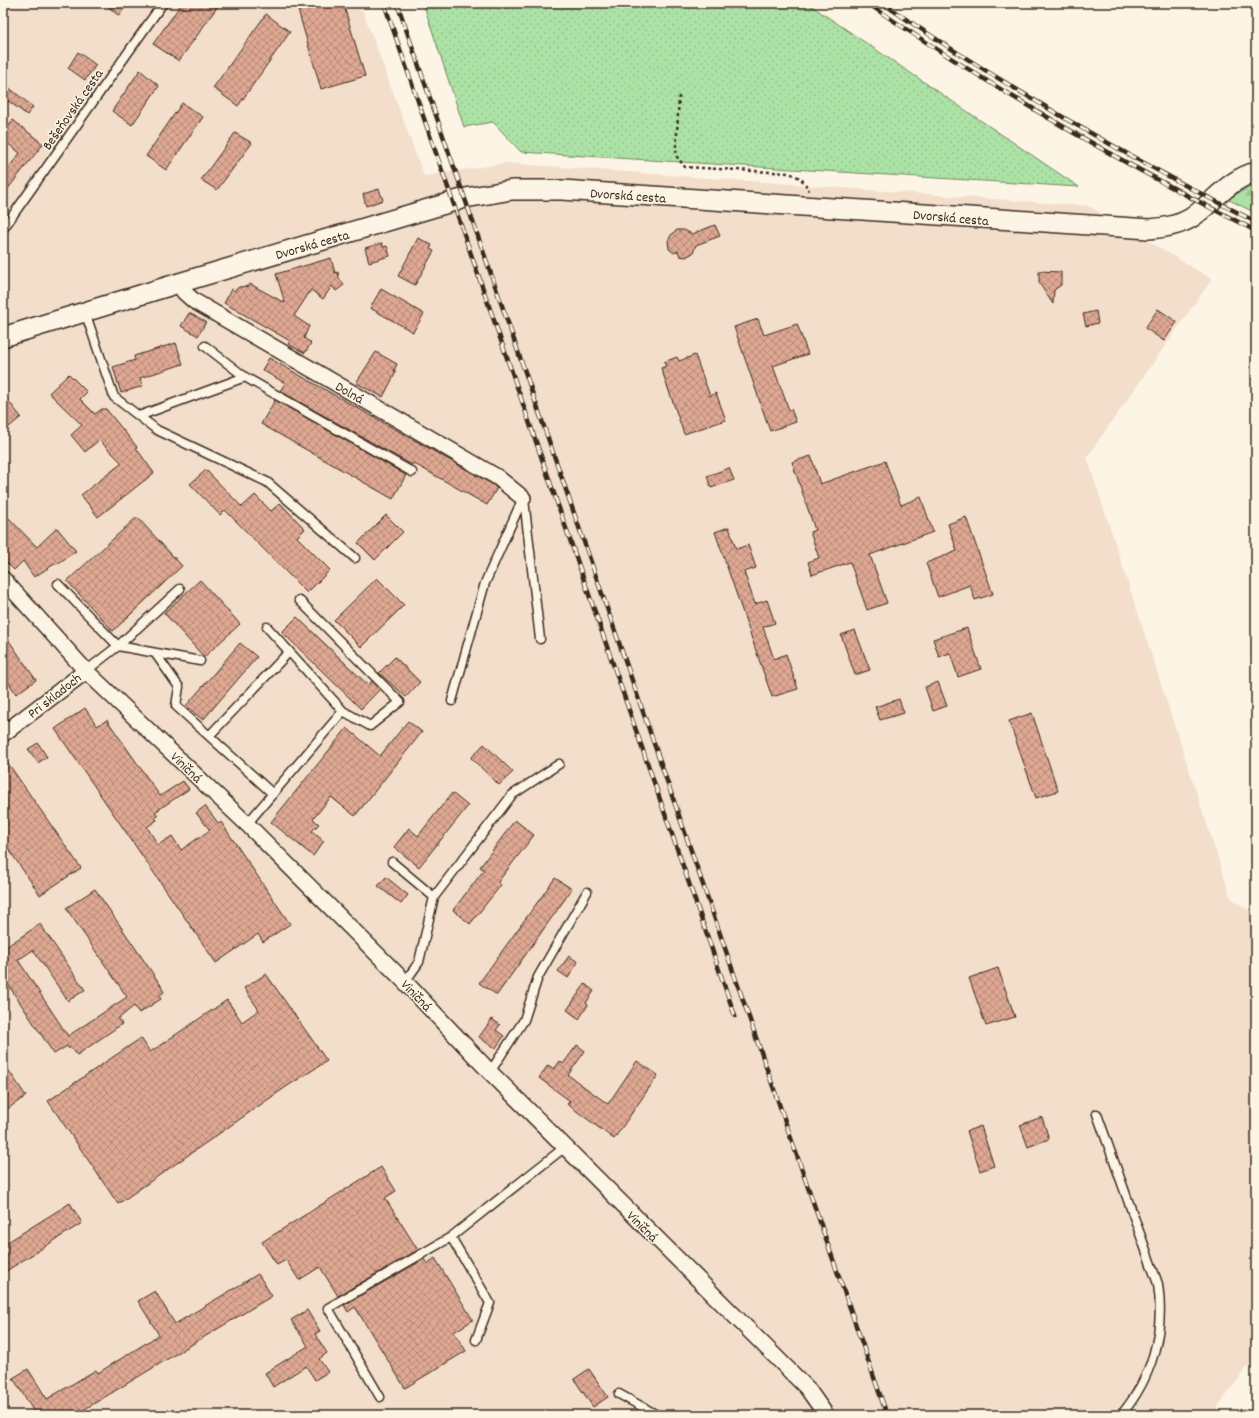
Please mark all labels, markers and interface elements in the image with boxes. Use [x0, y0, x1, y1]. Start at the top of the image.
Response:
street label: Bešeňovská cesta [38, 65, 109, 155]
street label: Dvorská cesta [589, 184, 667, 210]
street label: Dvorská cesta [912, 206, 990, 232]
street label: Dvorská cesta [273, 226, 352, 266]
street label: Dolná [331, 378, 367, 410]
street label: Pri skladoch [24, 669, 86, 724]
street label: Viničná [165, 748, 206, 789]
street label: Viničná [395, 976, 436, 1017]
street label: Viničná [621, 1207, 662, 1248]

